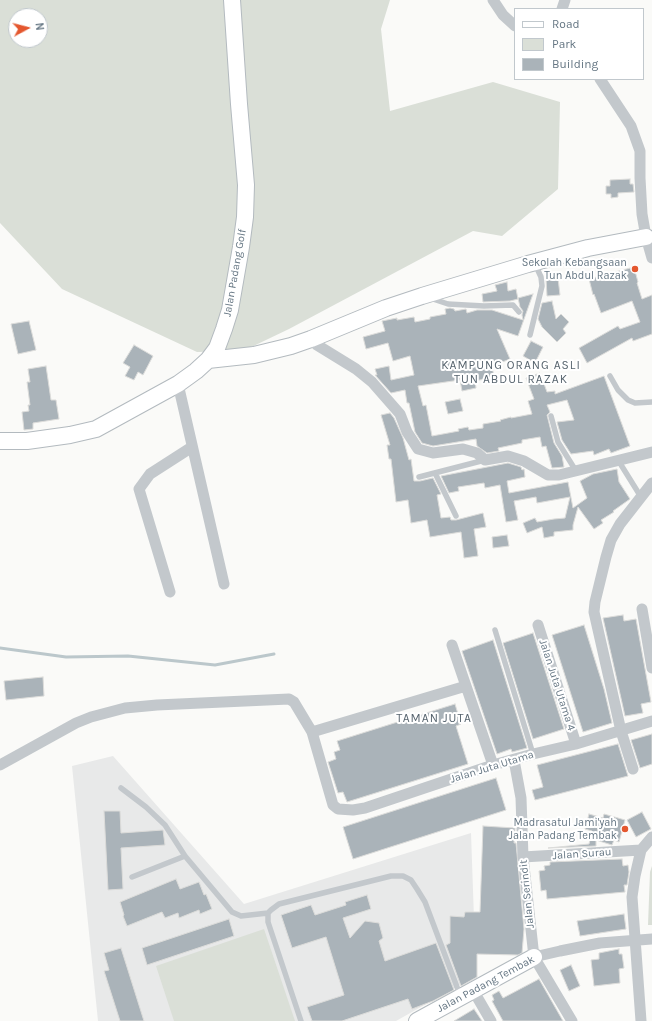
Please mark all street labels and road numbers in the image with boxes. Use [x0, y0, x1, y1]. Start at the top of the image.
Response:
street label: Jalan Padang Golf [221, 228, 249, 318]
street label: Jalan Juta Utama 4 [536, 638, 578, 732]
street label: Jalan Juta Utama [449, 748, 535, 786]
street label: Jalan Surau [552, 845, 612, 863]
street label: Jalan Serindit [517, 859, 537, 929]
street label: Jalan Padang Tembak [435, 953, 537, 1015]

